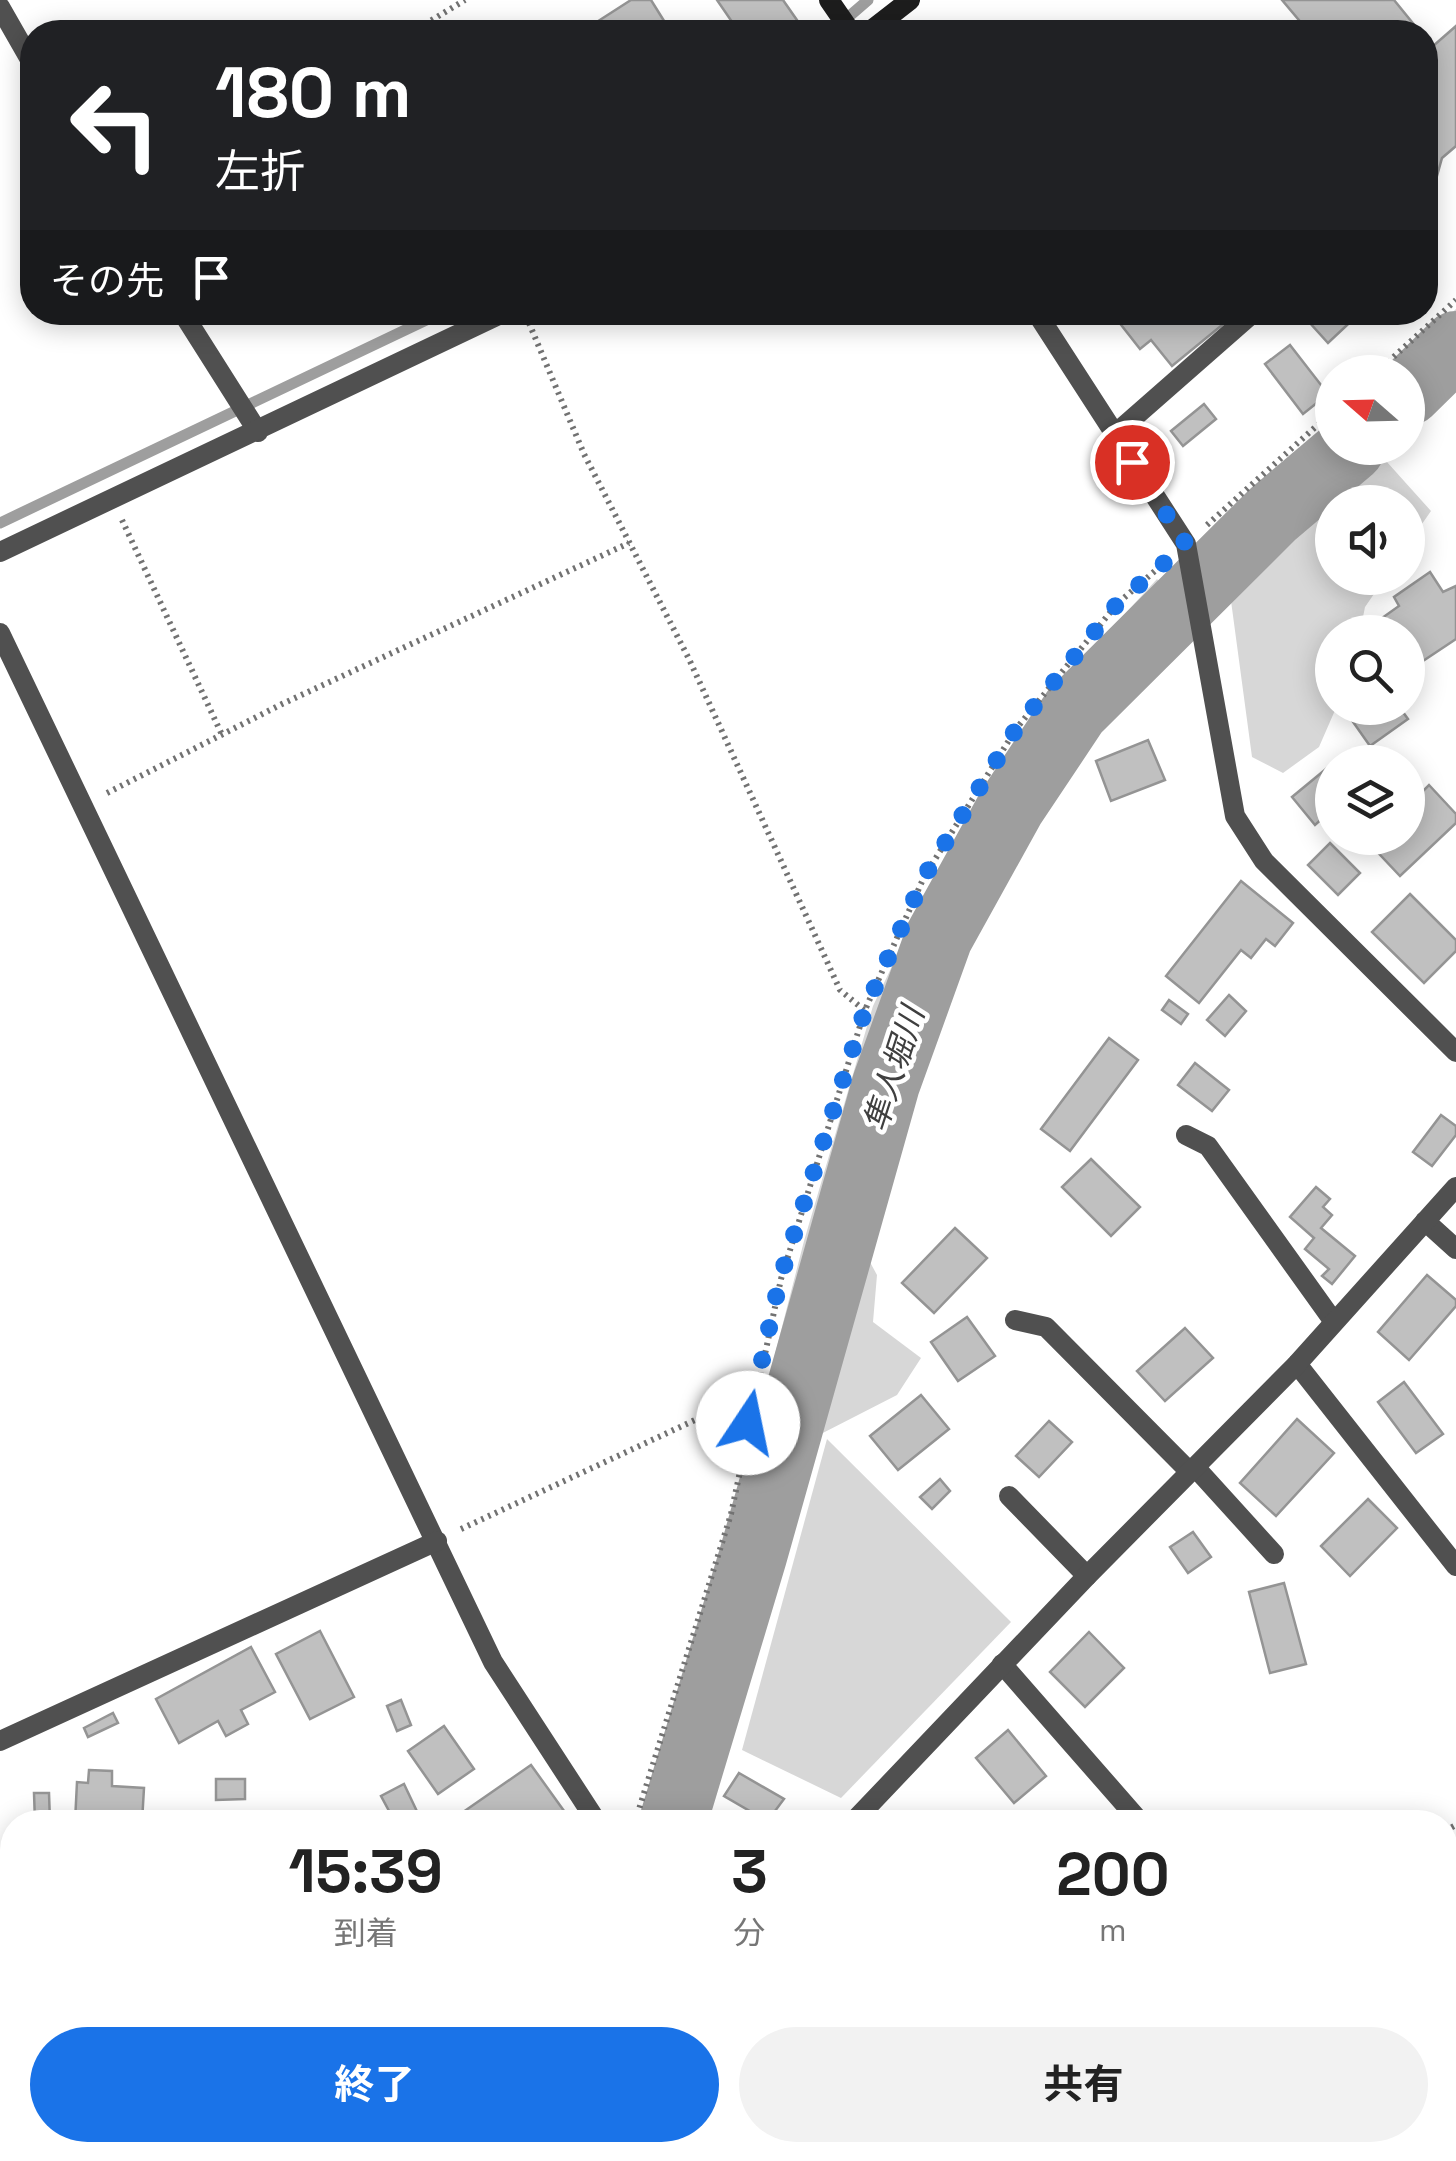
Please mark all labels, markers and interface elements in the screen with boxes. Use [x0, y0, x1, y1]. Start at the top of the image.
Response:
text: 180 m [215, 48, 412, 137]
icon: left [50, 60, 180, 190]
text: 左折 [215, 143, 305, 200]
icon: arrive [184, 250, 239, 305]
text: その先 [50, 257, 164, 305]
north arrow [1315, 355, 1425, 465]
map controls [1315, 355, 1425, 855]
pin [1090, 420, 1175, 505]
icon: arrive [1105, 435, 1160, 490]
button: sound [1315, 485, 1425, 595]
button: search [1315, 615, 1425, 725]
button: layers [1315, 745, 1425, 855]
water label: 隼人堀川 [855, 999, 934, 1136]
position arrow [696, 1371, 800, 1475]
text: 15:39 [288, 1833, 443, 1910]
text: 3 [731, 1833, 768, 1910]
text: 200 [1056, 1836, 1170, 1913]
text: m [1099, 1910, 1127, 1950]
text: 到着 [334, 1913, 398, 1953]
text: 分 [734, 1913, 766, 1953]
button: 終了 [30, 2027, 719, 2142]
button: 共有 [739, 2027, 1428, 2142]

